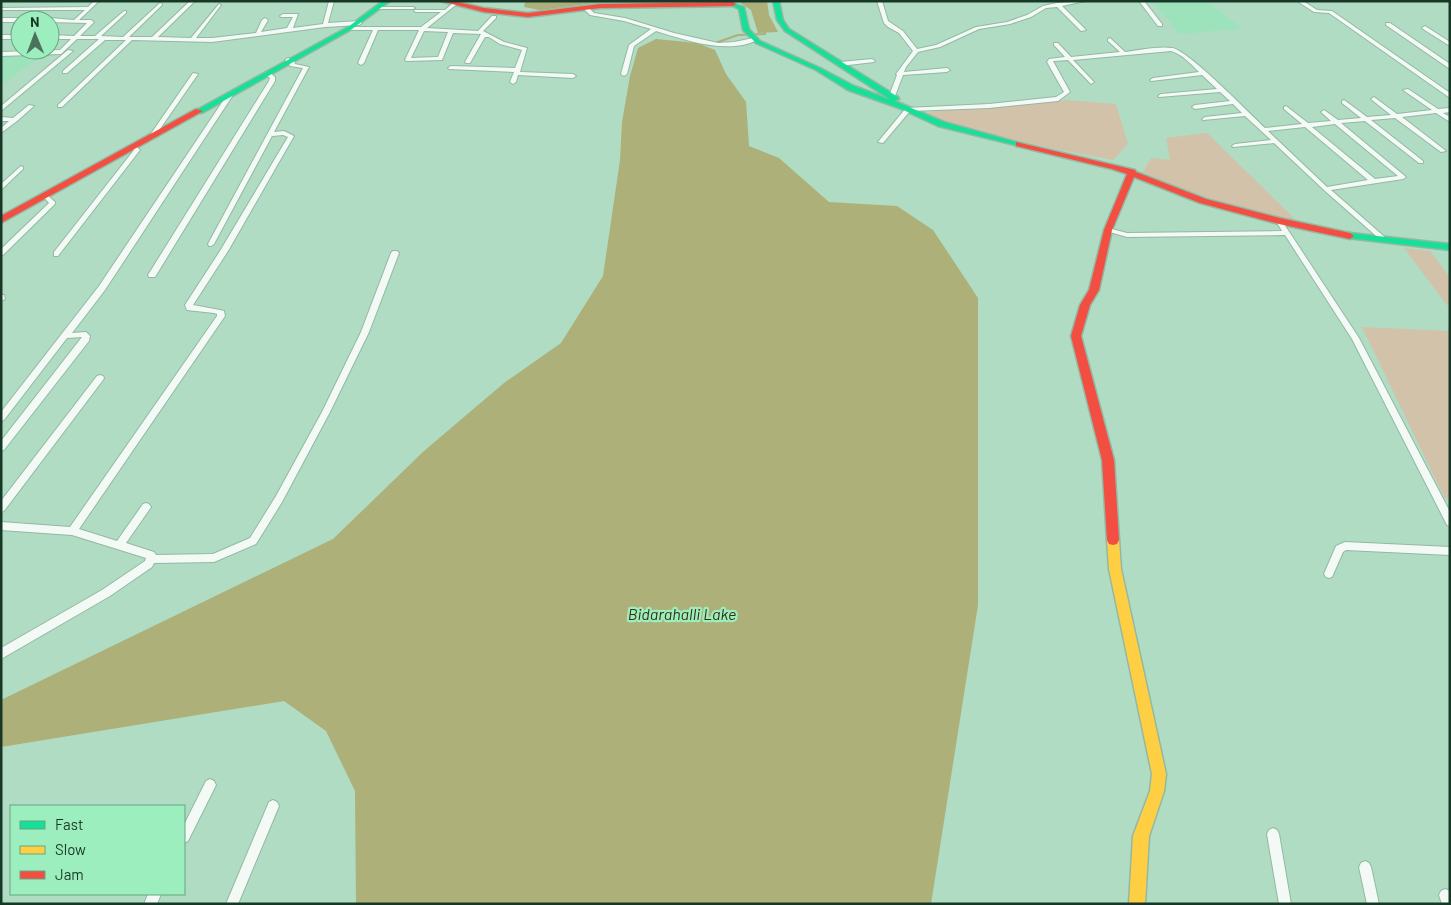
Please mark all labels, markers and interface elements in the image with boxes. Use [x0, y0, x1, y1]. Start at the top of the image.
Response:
north arrow [10, 10, 60, 60]
text: N [30, 13, 40, 30]
water label: Bidarahalli Lake [628, 604, 736, 623]
legend [10, 805, 185, 895]
text: Fast [55, 815, 83, 833]
text: Slow [55, 840, 86, 858]
text: Jam [55, 865, 84, 883]

